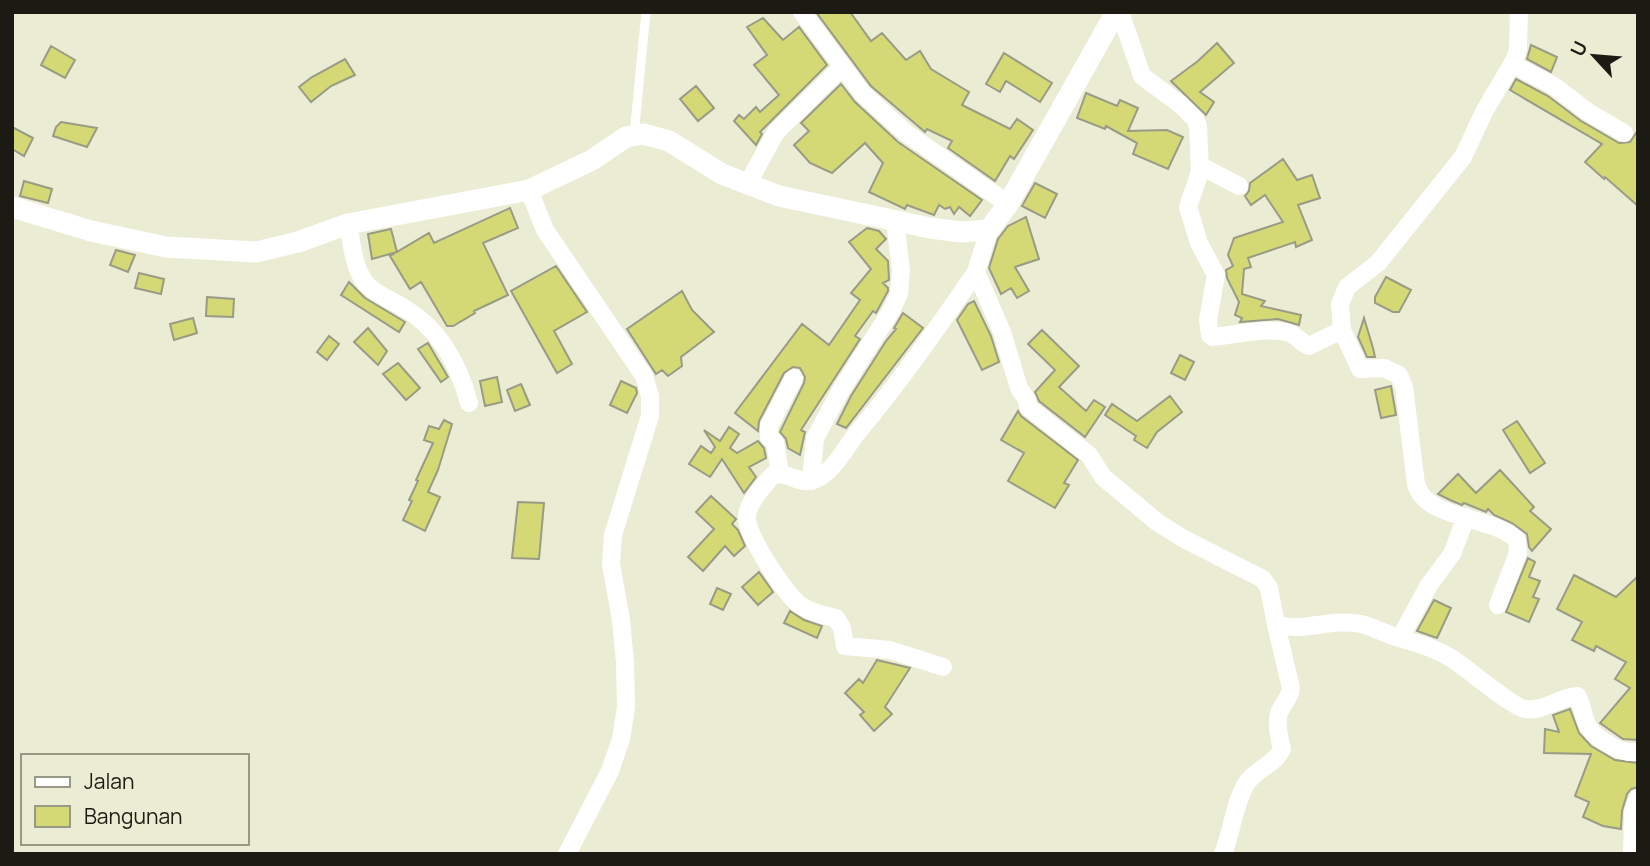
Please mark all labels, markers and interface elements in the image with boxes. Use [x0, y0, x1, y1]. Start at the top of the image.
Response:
north arrow [1559, 21, 1629, 91]
text: U [1564, 37, 1593, 60]
legend [21, 754, 248, 845]
text: Jalan [84, 767, 134, 795]
text: Bangunan [84, 802, 183, 830]

